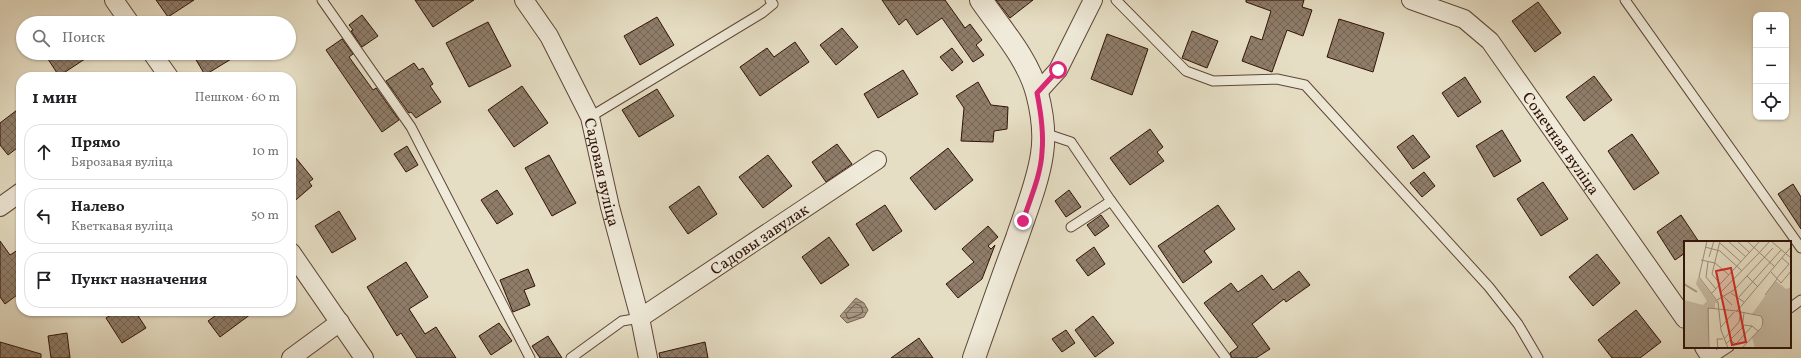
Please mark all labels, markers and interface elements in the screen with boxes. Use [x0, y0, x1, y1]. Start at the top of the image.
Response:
map controls [1753, 12, 1789, 120]
button: + [1753, 12, 1789, 48]
search box [16, 16, 296, 60]
icon: search [30, 27, 52, 49]
text: Поиск [62, 28, 105, 49]
button: − [1753, 48, 1789, 84]
route start [1049, 61, 1067, 79]
button: locate [1753, 84, 1789, 120]
text: 1 мин [32, 87, 77, 110]
street label: Сонечная вуліца [1516, 88, 1604, 200]
text: Пешком · 60 m [195, 89, 280, 107]
street label: Садовая вуліца [578, 116, 624, 229]
text: Прямо [71, 133, 120, 154]
icon: ahead [33, 141, 55, 163]
text: 10 m [252, 143, 279, 161]
text: Бярозавая вуліца [71, 154, 173, 172]
text: Налево [71, 197, 125, 218]
street label: Садовы завулак [706, 199, 814, 281]
icon: left [33, 205, 55, 227]
text: 50 m [251, 207, 279, 225]
route end [1014, 212, 1032, 230]
text: Кветкавая вуліца [71, 218, 173, 236]
inset map [1684, 241, 1791, 348]
icon: arrive [33, 269, 55, 291]
text: Пункт назначения [71, 270, 207, 291]

